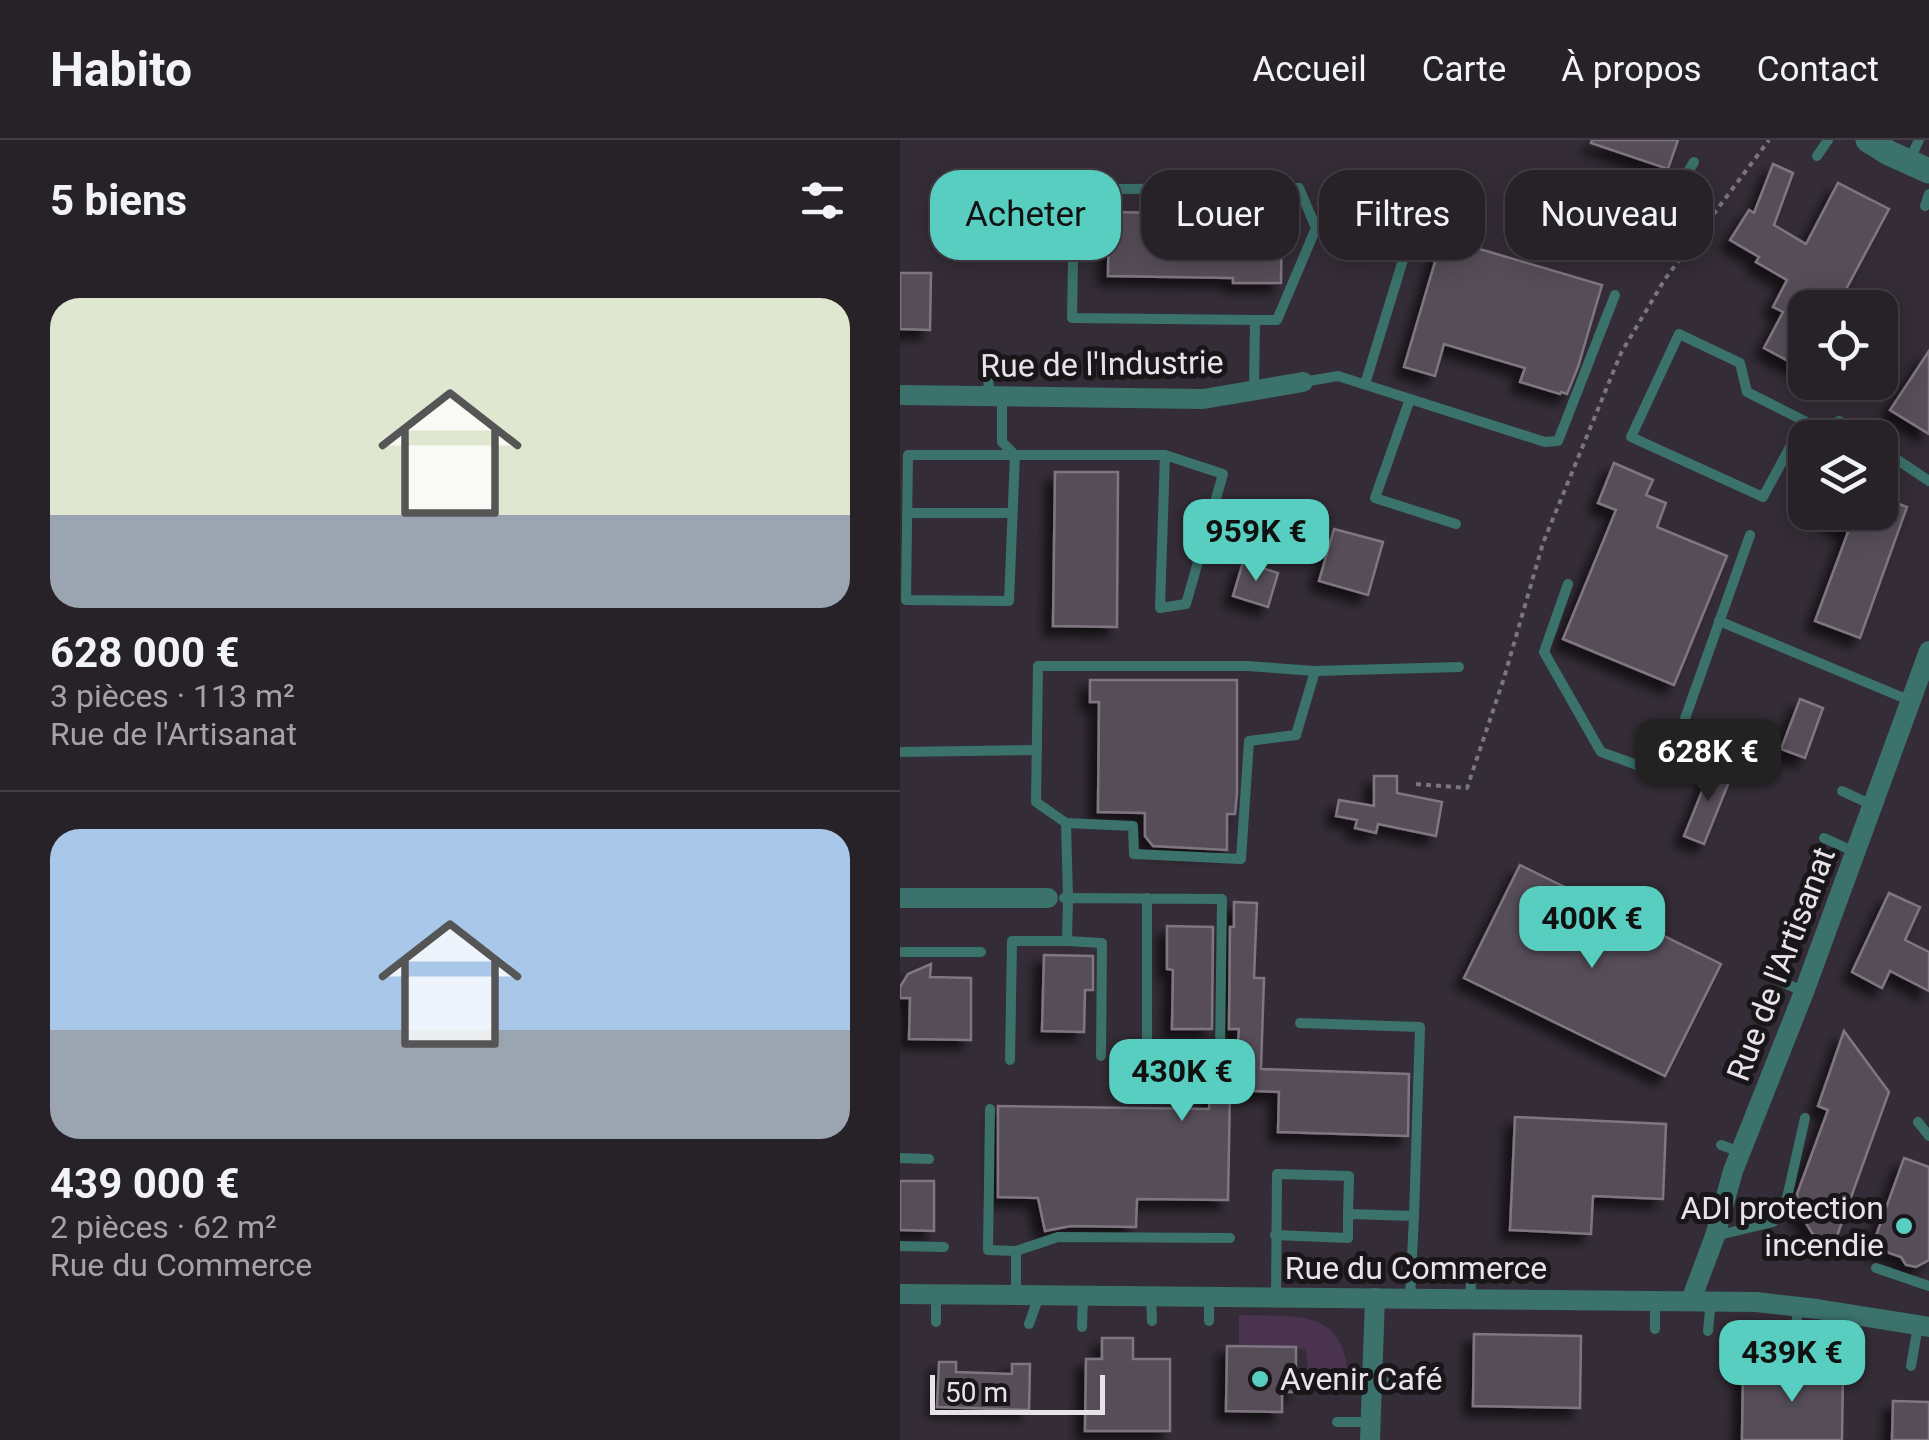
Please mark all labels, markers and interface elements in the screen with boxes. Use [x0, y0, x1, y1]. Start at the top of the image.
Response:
text: Habito [50, 41, 192, 98]
text: Accueil [1252, 49, 1367, 90]
text: Carte [1422, 49, 1506, 90]
text: À propos [1561, 49, 1702, 90]
text: Contact [1757, 49, 1879, 90]
chip: Acheter [930, 170, 1121, 260]
chip: Louer [1141, 170, 1299, 260]
chip: Filtres [1319, 170, 1485, 260]
chip: Nouveau [1505, 170, 1713, 260]
icon: filters [795, 173, 850, 228]
text: 5 biens [50, 176, 187, 225]
map controls [1788, 290, 1898, 530]
button: locate [1788, 290, 1898, 400]
street label: Rue de l'Industrie [980, 343, 1224, 385]
icon: home [360, 363, 540, 543]
button: layers [1788, 420, 1898, 530]
pin: 959K € [1175, 499, 1337, 584]
text: 959K € [1205, 512, 1307, 550]
text: 628 000 € [50, 628, 240, 677]
text: 3 pièces · 113 m² [50, 677, 295, 715]
text: Rue de l'Artisanat [50, 715, 297, 753]
pin: 628K € [1627, 719, 1789, 804]
text: 628K € [1657, 732, 1759, 770]
street label: Rue de l'Artisanat [1719, 842, 1843, 1086]
pin: 400K € [1511, 886, 1673, 971]
icon: home [360, 894, 540, 1074]
text: 400K € [1541, 899, 1643, 937]
pin: 430K € [1101, 1039, 1263, 1124]
text: 430K € [1131, 1052, 1233, 1090]
text: 439 000 € [50, 1159, 240, 1208]
place label: ADI protection incendie [1680, 1189, 1884, 1264]
text: 2 pièces · 62 m² [50, 1208, 277, 1246]
marker: ADI protection incendie [1893, 1215, 1915, 1237]
text: Rue du Commerce [50, 1246, 312, 1284]
street label: Rue du Commerce [1285, 1249, 1547, 1287]
pin: 439K € [1711, 1320, 1873, 1405]
text: 439K € [1741, 1333, 1843, 1371]
place label: Avenir Café [1280, 1360, 1443, 1398]
marker: Avenir Café [1249, 1368, 1271, 1390]
scale bar [930, 1370, 1105, 1414]
text: 50 m [945, 1376, 1008, 1409]

